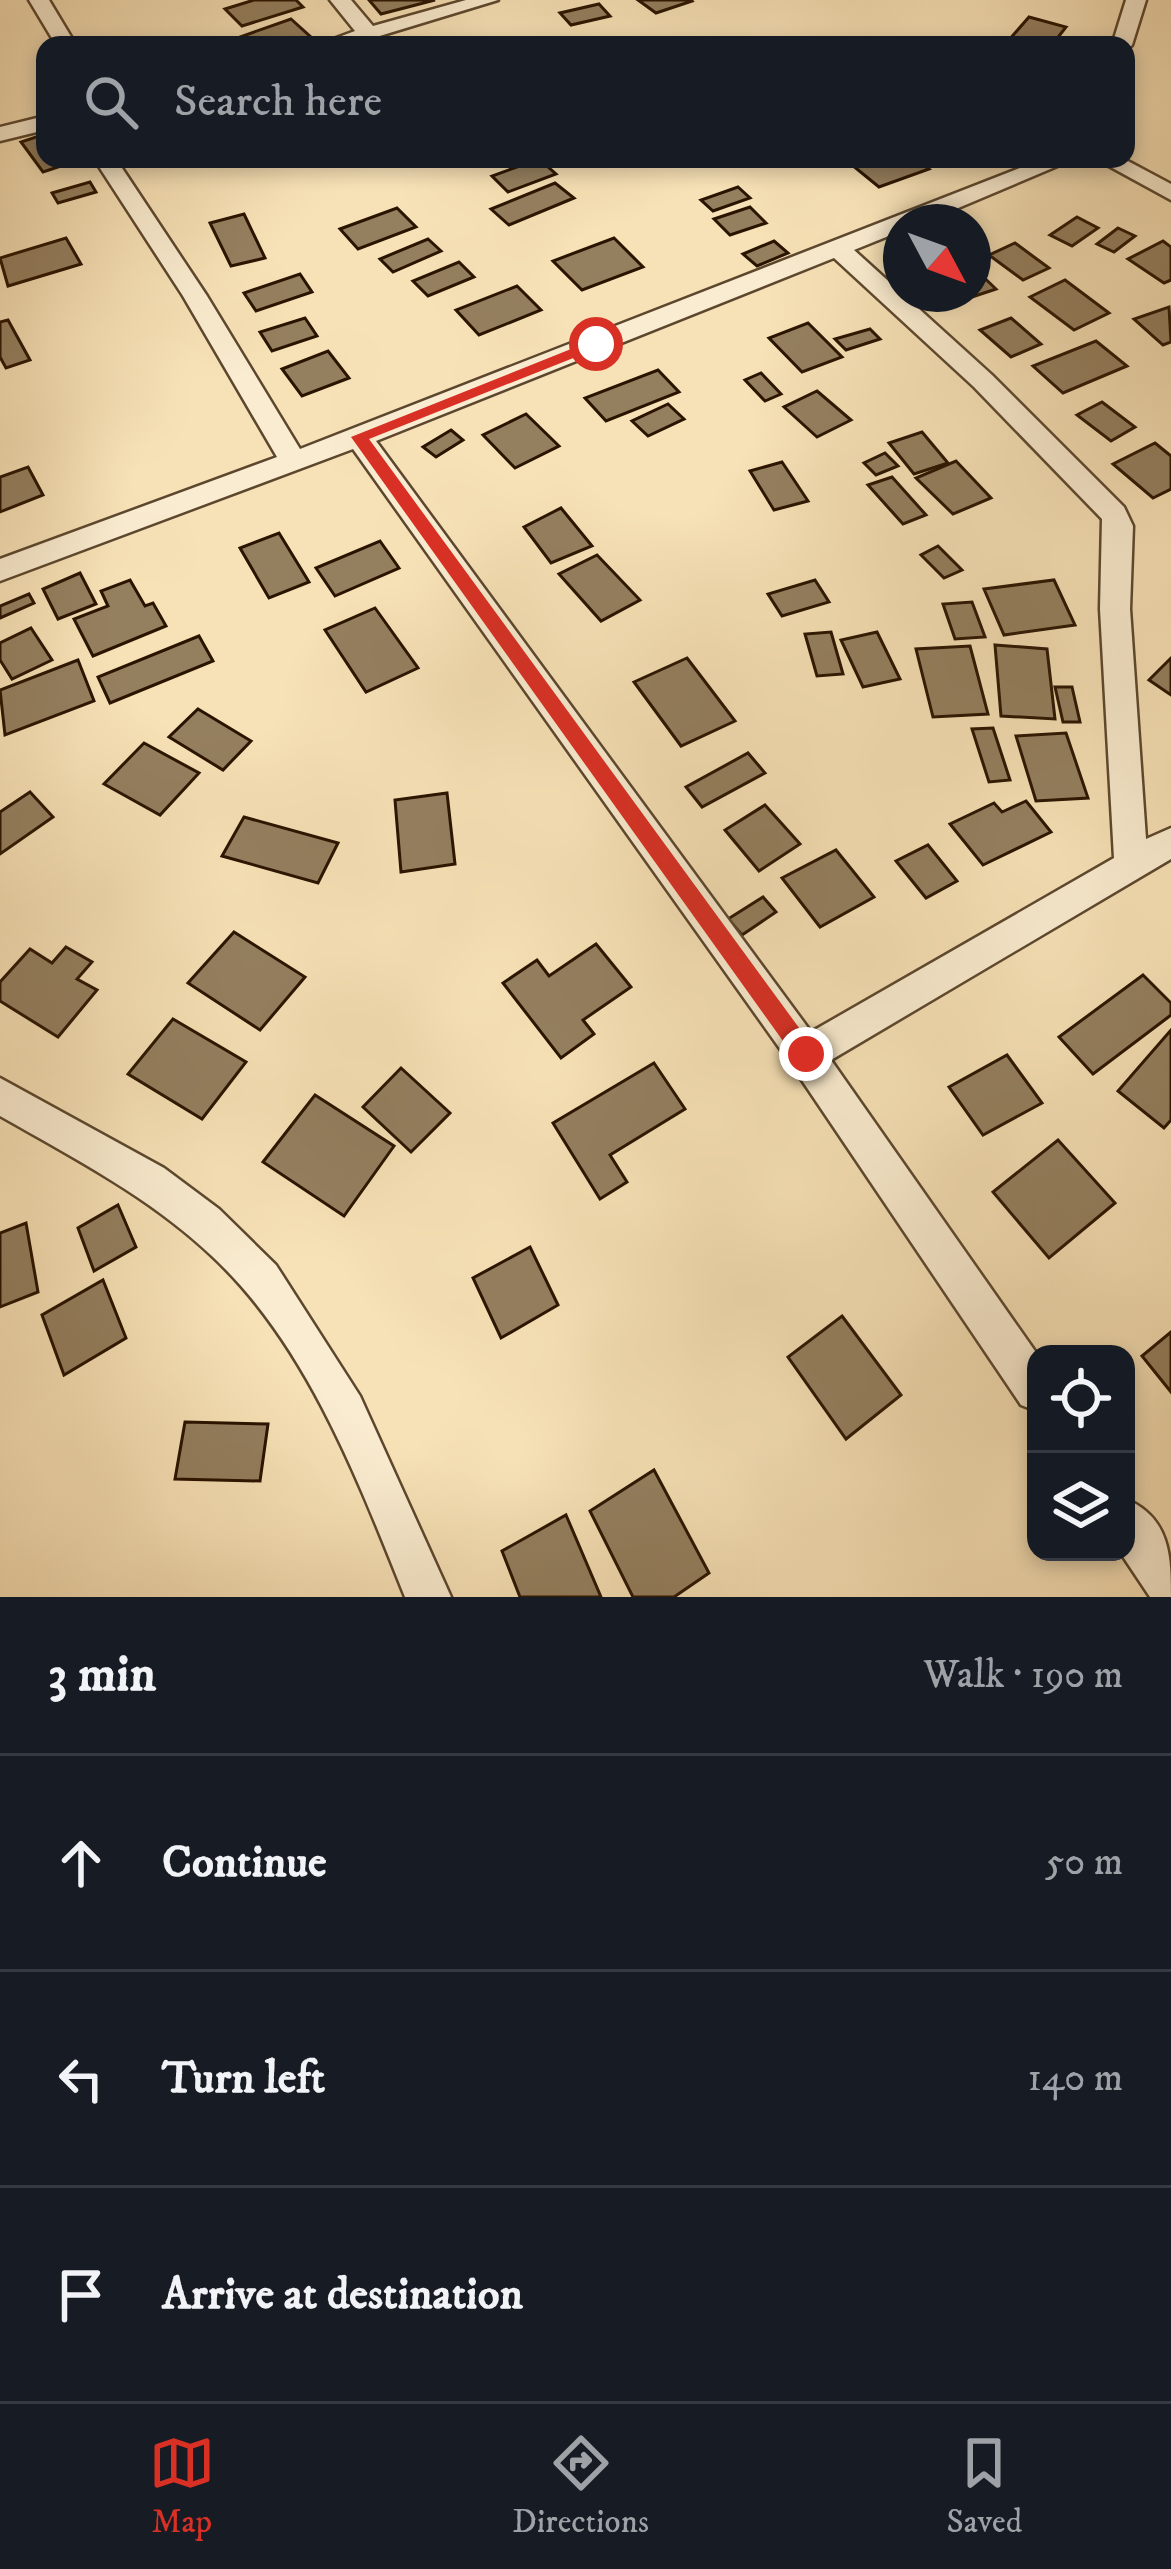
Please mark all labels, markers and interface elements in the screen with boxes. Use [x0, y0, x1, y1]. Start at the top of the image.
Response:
search box [36, 36, 1135, 168]
icon: search [78, 69, 144, 135]
text: Search here [174, 74, 382, 130]
north arrow [883, 204, 991, 312]
route start [569, 317, 623, 371]
route end [779, 1027, 833, 1081]
map controls [1027, 1345, 1135, 1561]
button: locate [1027, 1345, 1135, 1453]
button: layers [1027, 1453, 1135, 1561]
text: 3 min [48, 1643, 156, 1707]
text: Walk · 190 m [924, 1651, 1123, 1700]
icon: ahead [48, 1830, 114, 1896]
text: Continue [162, 1835, 327, 1891]
text: 50 m [1045, 1838, 1123, 1887]
icon: left [48, 2046, 114, 2112]
text: Turn left [162, 2051, 325, 2107]
text: 140 m [1028, 2054, 1123, 2103]
icon: arrive [48, 2262, 114, 2328]
text: Arrive at destination [162, 2267, 523, 2323]
tab: Map [149, 2430, 215, 2543]
tab: Directions [512, 2430, 649, 2543]
tab: Saved [946, 2430, 1022, 2543]

